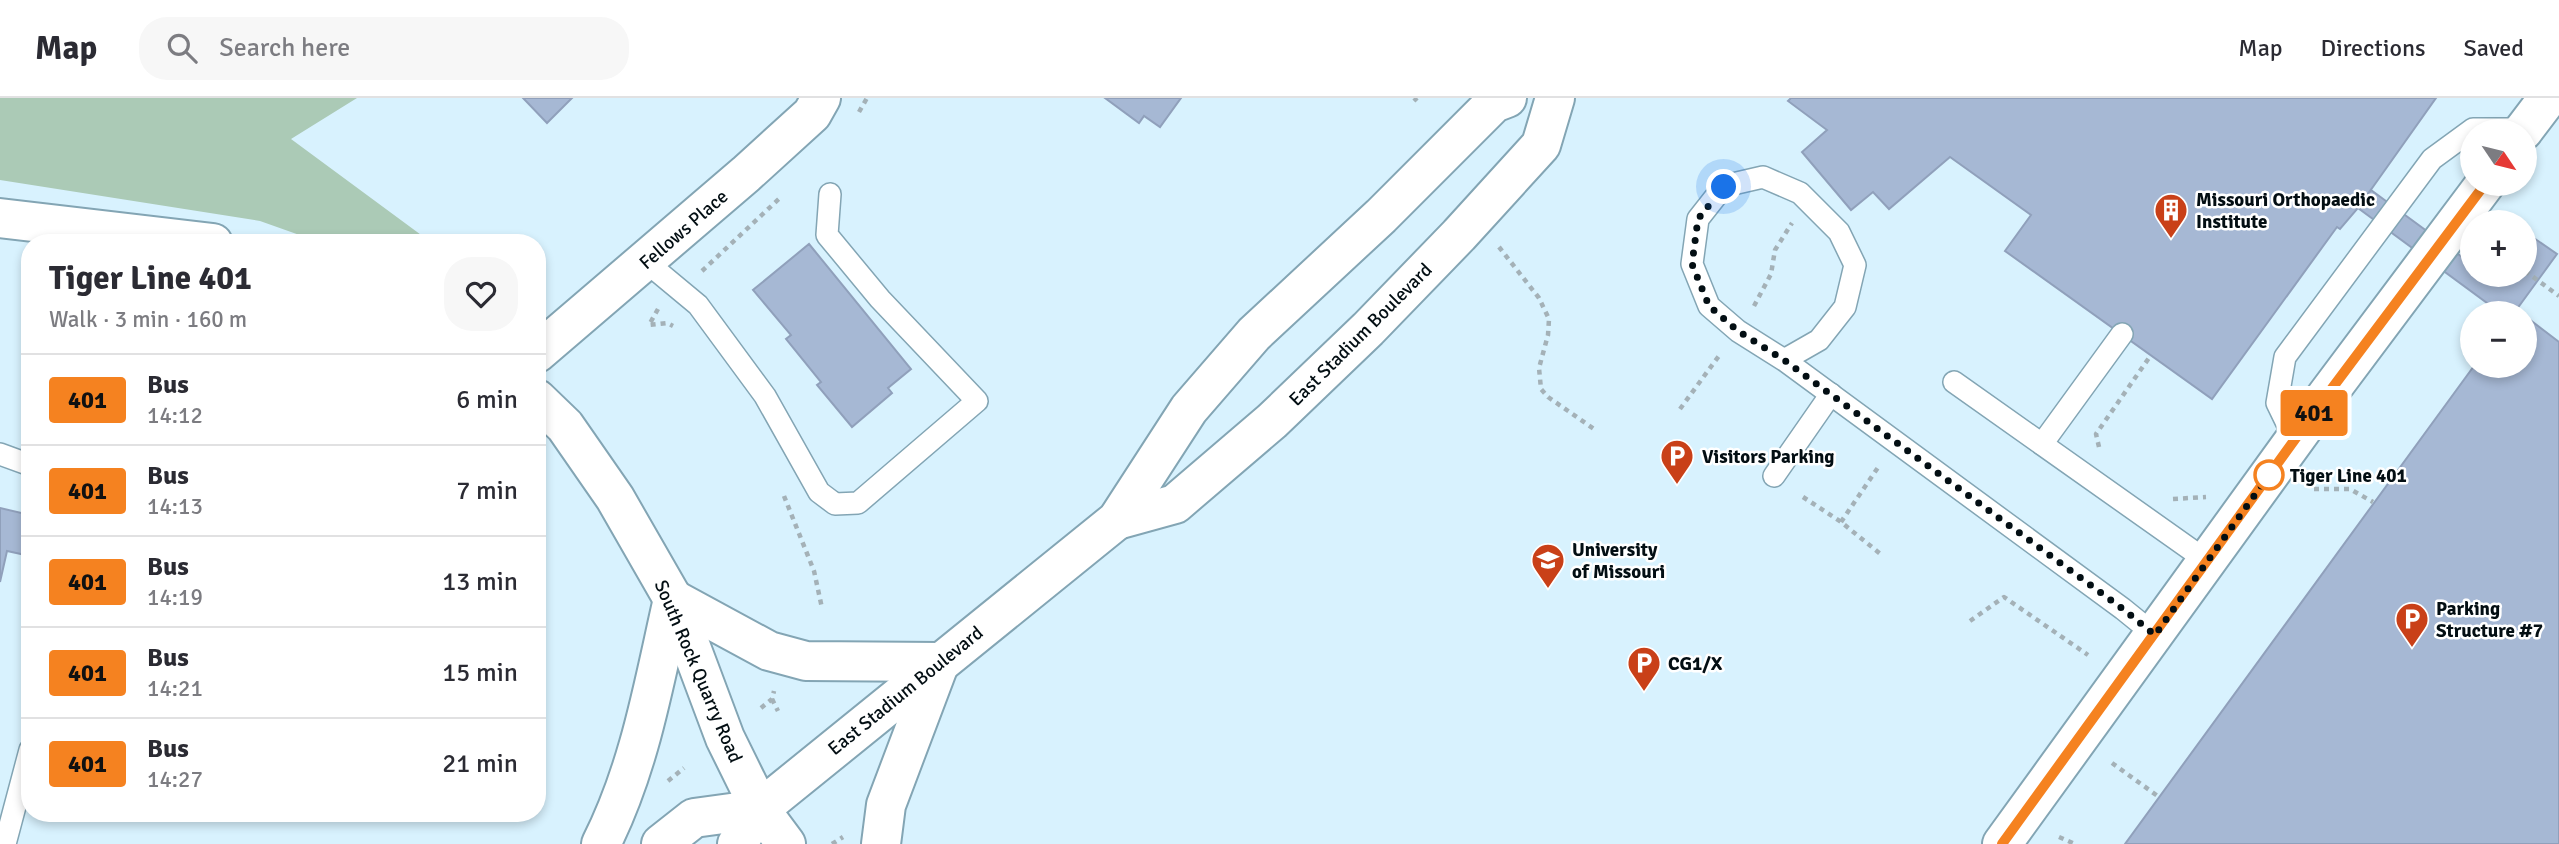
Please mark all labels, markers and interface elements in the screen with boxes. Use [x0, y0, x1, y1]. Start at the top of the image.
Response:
search box [139, 17, 629, 80]
text: Map [35, 28, 97, 69]
icon: search [163, 29, 201, 67]
text: Search here [219, 32, 350, 64]
text: Map [2238, 33, 2283, 63]
text: Directions [2321, 33, 2426, 63]
text: Saved [2464, 33, 2524, 63]
north arrow [2460, 119, 2538, 196]
map controls [2460, 119, 2537, 378]
your location [1706, 169, 1741, 204]
street label: Fellows Place [634, 185, 733, 275]
place label: Missouri Orthopaedic Institute [2196, 188, 2375, 234]
building icon: Missouri Orthopaedic Institute [2152, 191, 2190, 240]
button: + [2460, 210, 2537, 287]
button: heart [444, 257, 518, 331]
text: Tiger Line 401 [49, 258, 252, 299]
street label: East Stadium Boulevard [1284, 258, 1437, 411]
button: − [2460, 301, 2537, 378]
text: Walk · 3 min · 160 m [49, 305, 247, 334]
text: Bus [147, 369, 189, 401]
text: 6 min [456, 384, 518, 416]
text: 401 [68, 385, 107, 415]
line badge: 401 [2274, 390, 2354, 436]
text: 401 [2295, 398, 2333, 428]
text: 14:12 [147, 401, 203, 430]
parking icon: Visitors Parking [1658, 437, 1696, 486]
place label: Visitors Parking [1702, 445, 1834, 469]
text: Bus [147, 460, 189, 492]
marker: Tiger Line 401 [2254, 460, 2284, 490]
place label: Tiger Line 401 [2290, 464, 2407, 488]
text: 7 min [456, 475, 518, 507]
text: 401 [68, 476, 107, 506]
text: 14:13 [147, 492, 203, 521]
place label: University of Missouri [1572, 538, 1665, 584]
school or university icon: University of Missouri [1529, 541, 1567, 590]
text: Bus [147, 551, 189, 583]
text: 13 min [442, 566, 518, 598]
text: 401 [68, 567, 107, 597]
street label: South Rock Quarry Road [649, 576, 747, 766]
text: 14:19 [147, 583, 203, 612]
place label: Parking Structure #7 [2436, 597, 2543, 643]
parking icon: Parking Structure #7 [2393, 600, 2431, 649]
street label: East Stadium Boulevard [823, 621, 988, 761]
text: Bus [147, 642, 189, 674]
parking icon: CG1/X [1625, 644, 1663, 693]
place label: CG1/X [1668, 652, 1723, 676]
text: 15 min [442, 657, 518, 689]
text: 401 [68, 658, 107, 688]
text: 14:21 [147, 674, 203, 703]
text: Bus [147, 733, 189, 765]
text: 21 min [442, 748, 518, 780]
text: 401 [68, 749, 107, 779]
text: 14:27 [147, 765, 203, 794]

